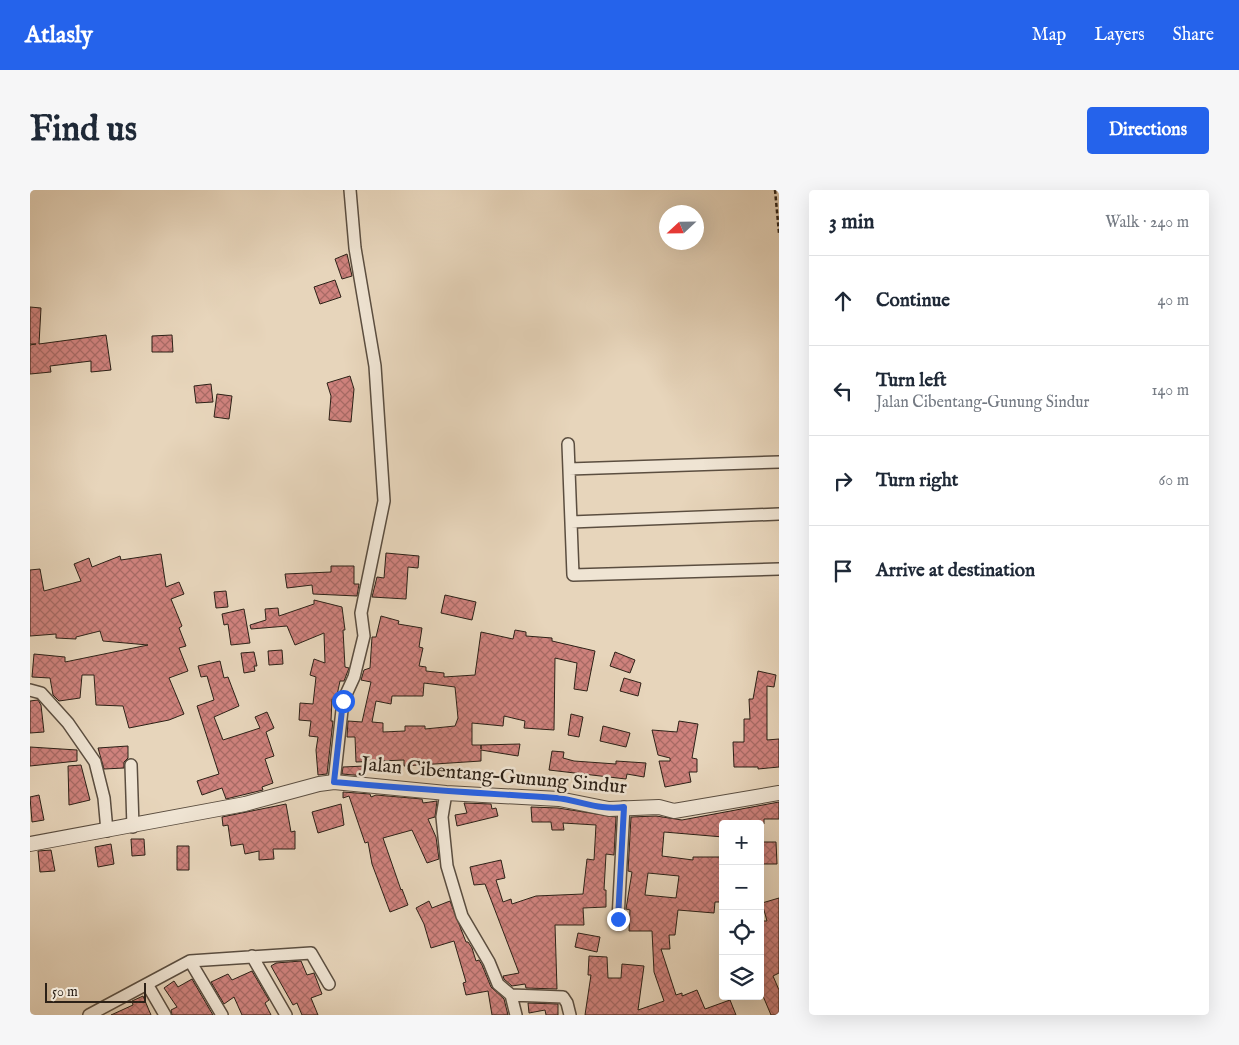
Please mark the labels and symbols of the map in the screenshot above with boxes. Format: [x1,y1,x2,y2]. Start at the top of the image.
north arrow [659,205,704,250]
route start [332,690,355,713]
street label: Jalan Cibentang–Gunung Sindur [358,752,629,800]
route end [607,908,630,931]
scale bar [45,980,146,1003]

